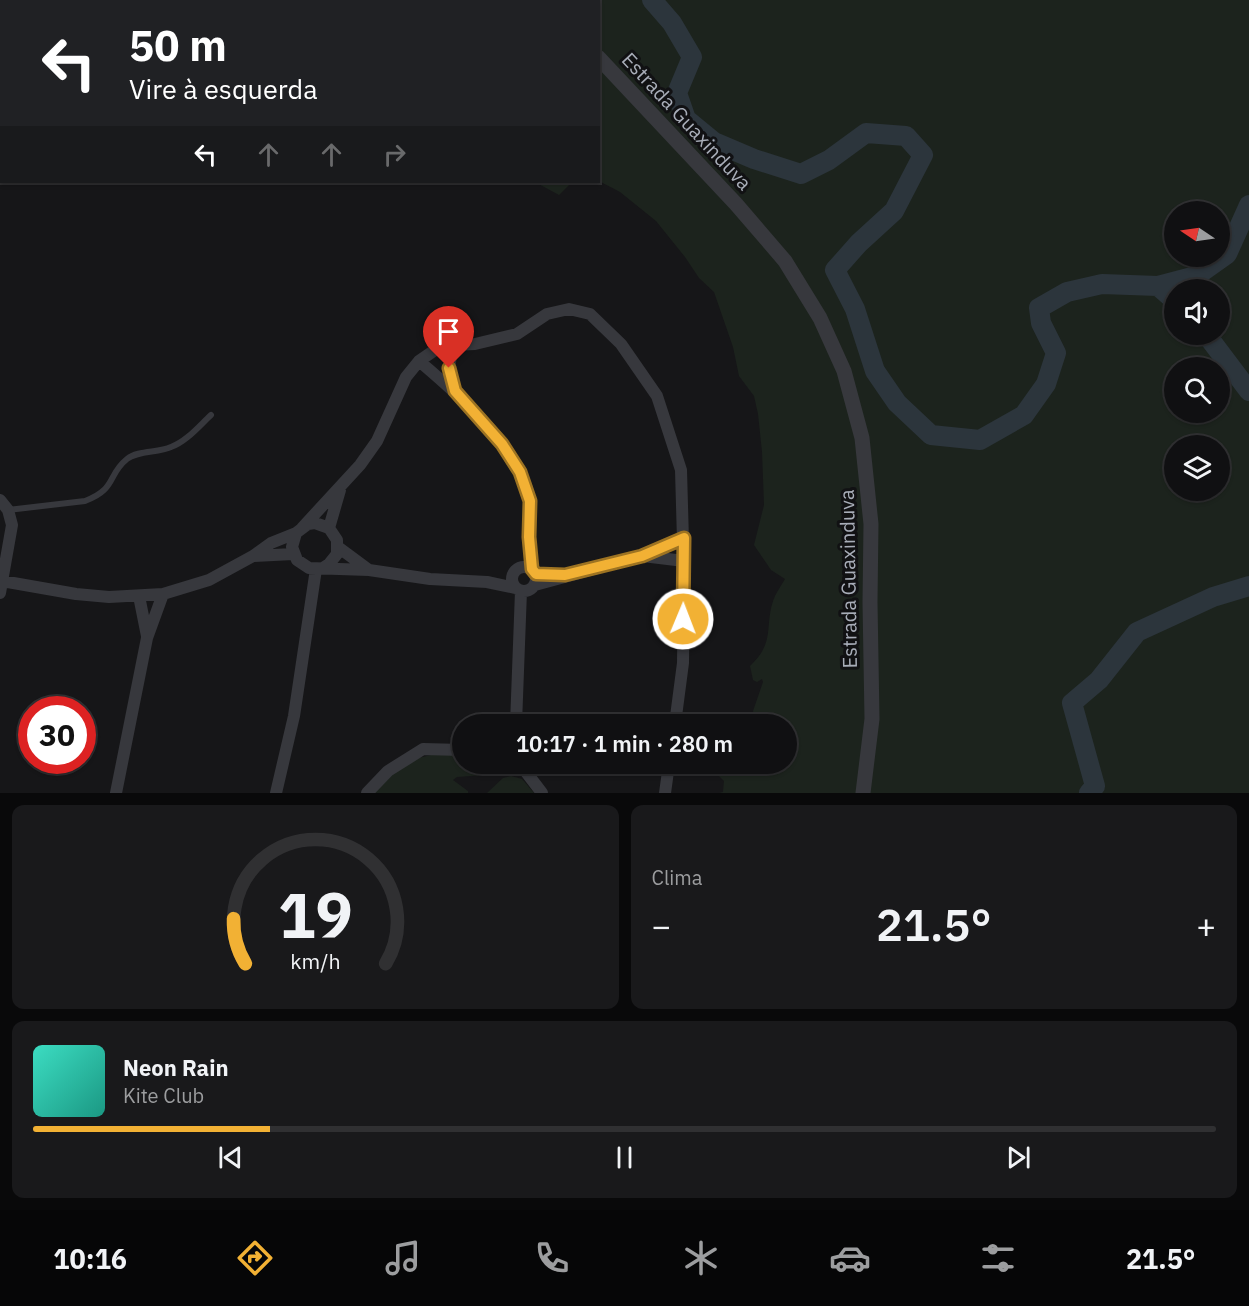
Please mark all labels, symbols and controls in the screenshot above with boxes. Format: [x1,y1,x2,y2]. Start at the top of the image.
text: 50 m [129,18,227,73]
icon: left [30,24,108,102]
street label: Estrada Guaxinduva [616,46,758,196]
text: Vire à esquerda [129,71,318,106]
icon: left [189,138,222,171]
icon: ahead [252,138,285,171]
icon: ahead [315,138,348,171]
icon: right [378,138,411,171]
north arrow [1164,201,1230,267]
map controls [1164,201,1230,501]
button: sound [1164,279,1230,345]
pin [423,306,474,368]
icon: arrive [432,315,465,348]
button: search [1164,357,1230,423]
button: layers [1164,435,1230,501]
street label: Estrada Guaxinduva [833,489,863,669]
position arrow [651,587,715,651]
speed limit sign: 30 [18,696,96,774]
text: 10:17 · 1 min · 280 m [516,729,733,758]
text: Clima [652,864,703,891]
text: 19 [278,874,353,955]
text: 21.5° [876,895,992,953]
text: − [652,904,671,947]
text: + [1196,904,1216,947]
text: km/h [290,947,340,975]
text: Neon Rain [123,1053,229,1082]
text: Kite Club [123,1082,204,1109]
icon: previous [214,1141,247,1174]
icon: pause [608,1141,641,1174]
icon: next [1002,1141,1035,1174]
icon: directions [234,1237,276,1279]
icon: music [382,1237,424,1279]
icon: phone [531,1237,573,1279]
icon: climate [680,1237,722,1279]
icon: car [829,1237,871,1279]
icon: filters [977,1237,1019,1279]
text: 10:16 [53,1241,127,1276]
text: 21.5° [1126,1241,1196,1276]

